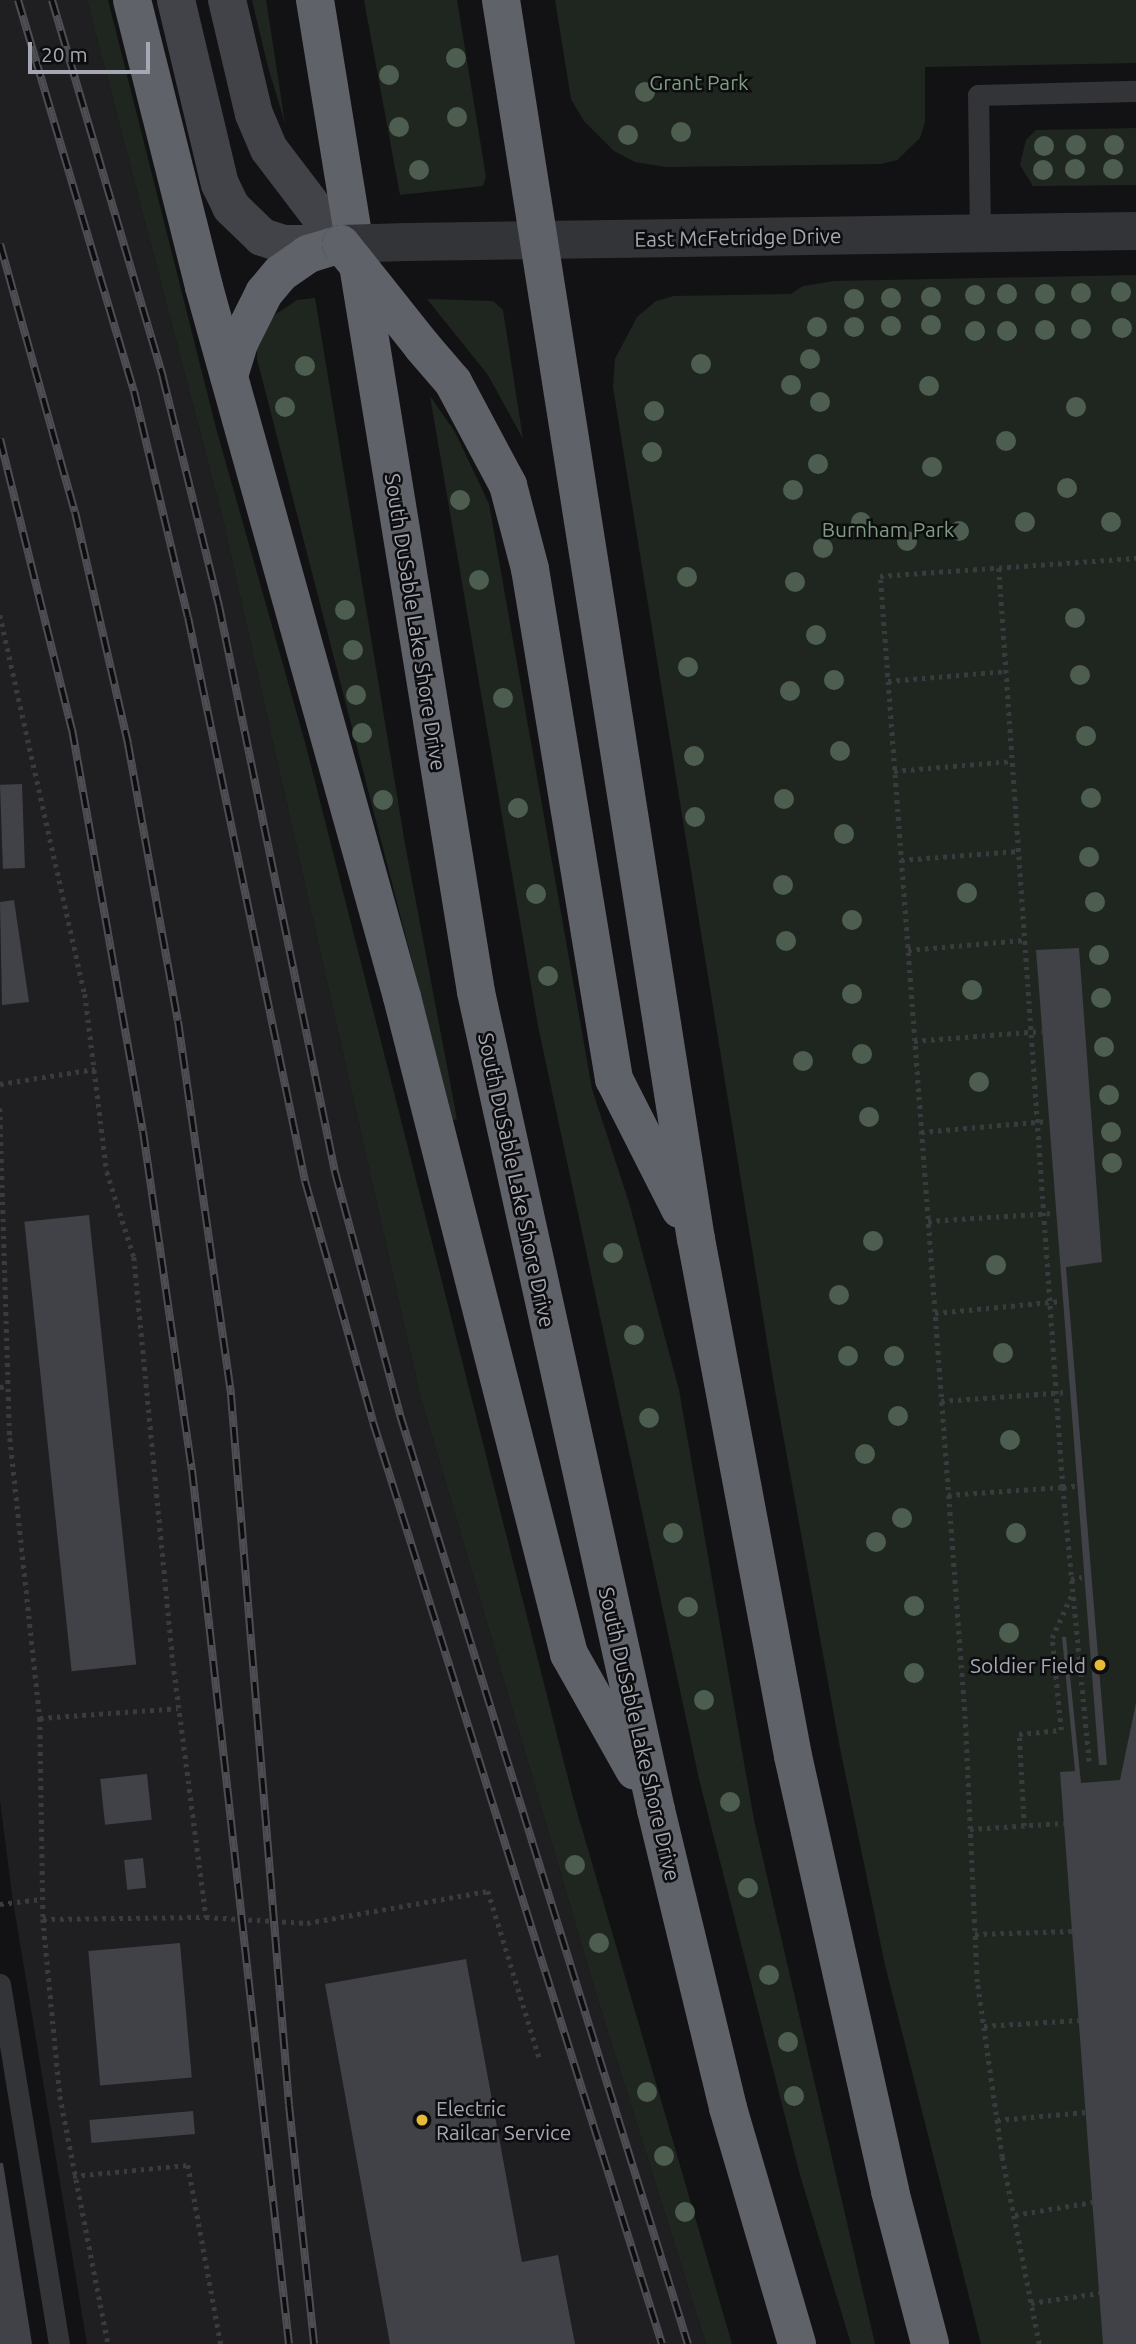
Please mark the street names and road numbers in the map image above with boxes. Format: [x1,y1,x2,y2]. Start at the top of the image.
street label: East McFetridge Drive [634,223,842,251]
street label: South DuSable Lake Shore Drive [380,472,452,772]
street label: South DuSable Lake Shore Drive [473,1030,561,1330]
street label: South DuSable Lake Shore Drive [594,1585,686,1883]

